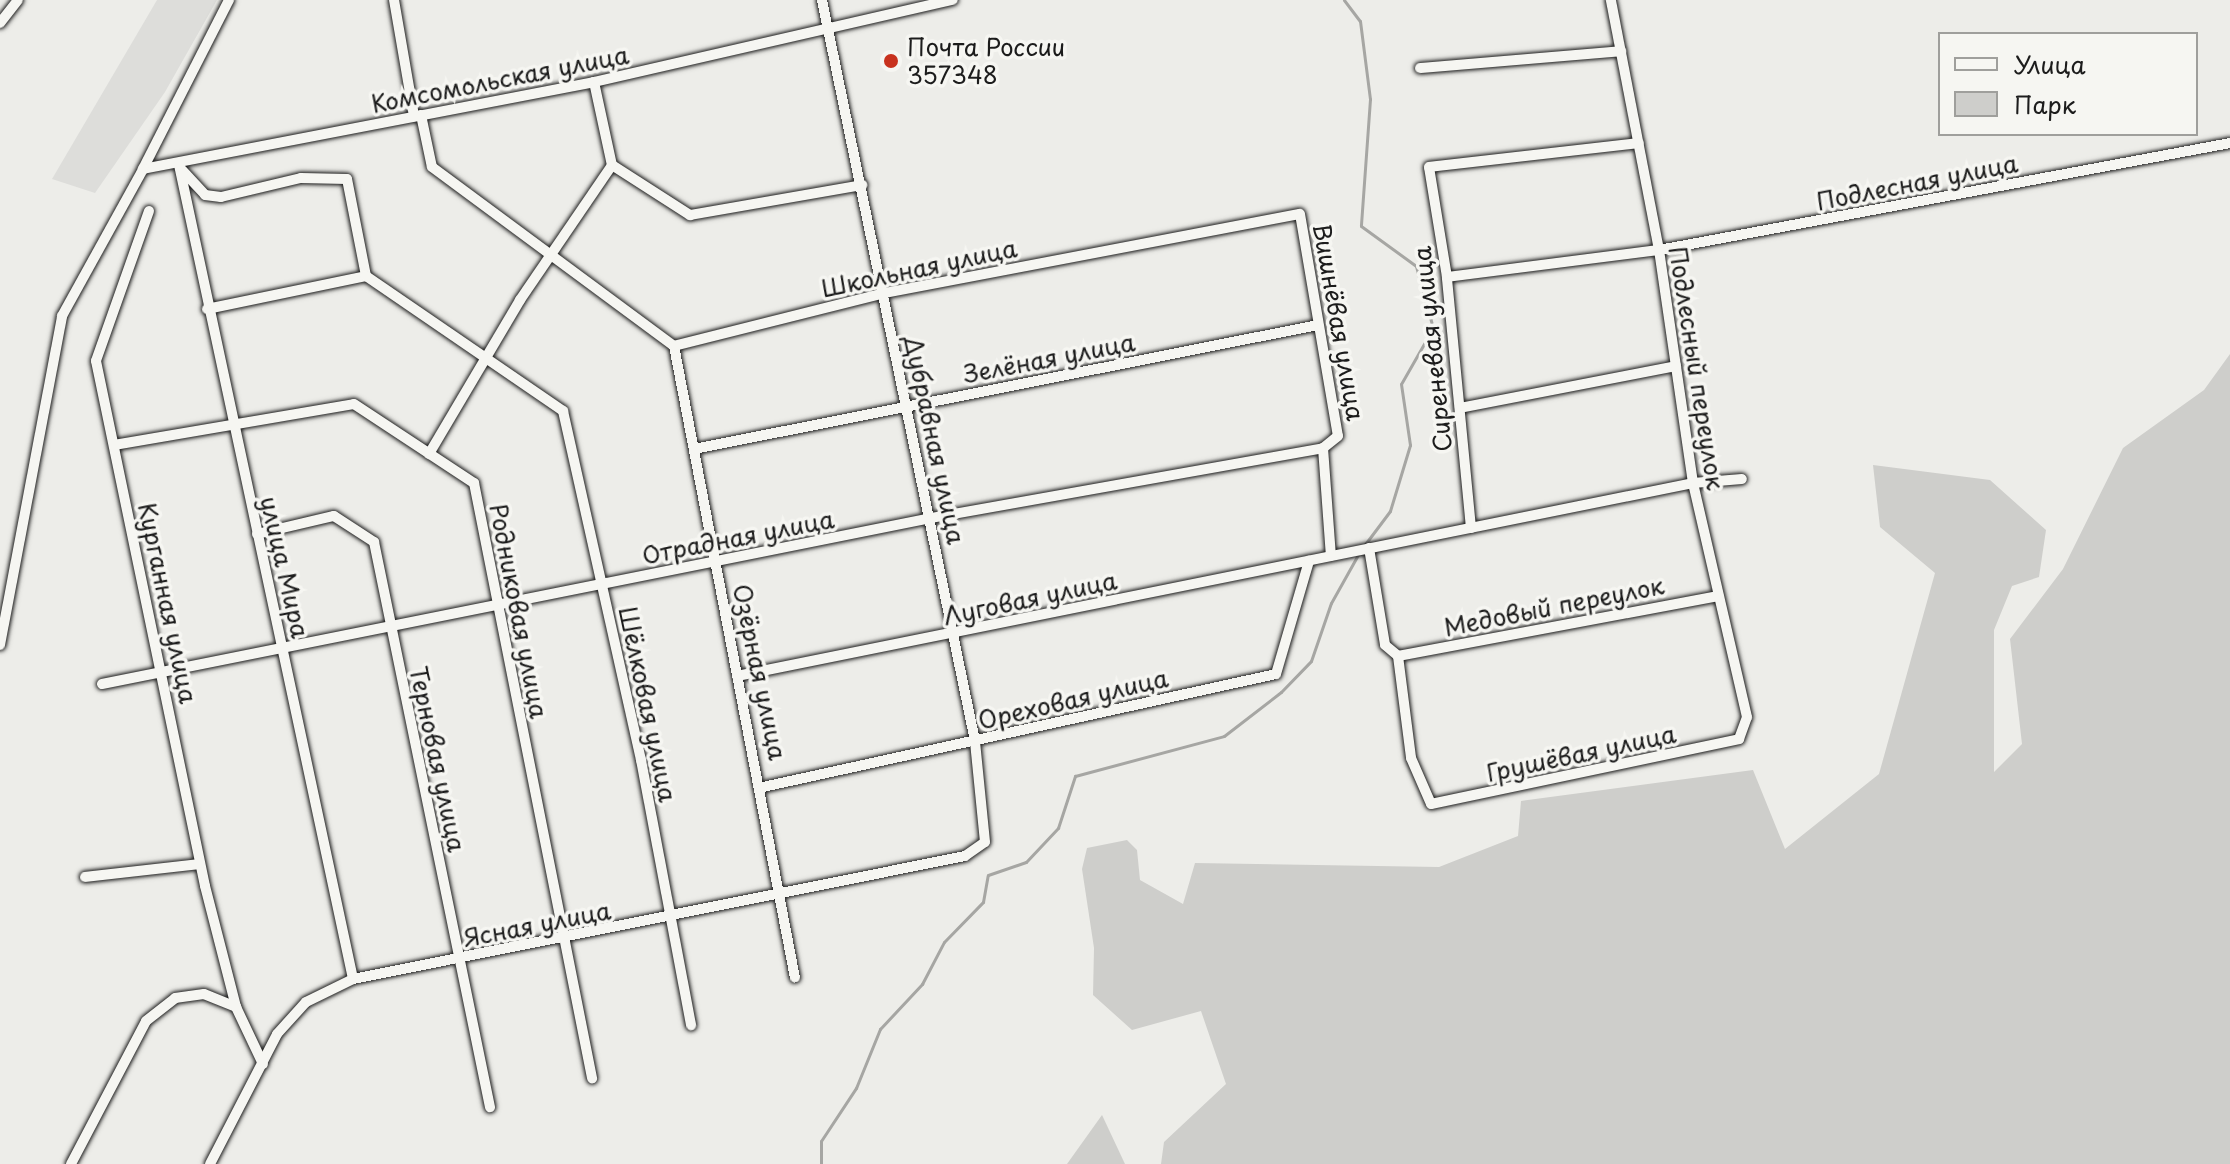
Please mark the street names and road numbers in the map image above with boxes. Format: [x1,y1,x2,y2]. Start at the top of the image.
street label: Комсомольская улица [368,40,632,118]
street label: Подлесная улица [1813,148,2021,216]
street label: Вишнёвая улица [1307,220,1371,424]
street label: Школьная улица [818,233,1020,303]
street label: Подлесный переулок [1664,244,1730,492]
street label: Сиреневая улица [1407,245,1457,453]
street label: Зелёная улица [960,327,1138,389]
street label: Дубравная улица [899,333,971,547]
street label: улица Мира [255,493,315,641]
street label: Курганная улица [133,499,203,707]
street label: Родниковая улица [484,501,554,721]
street label: Отрадная улица [639,504,837,570]
street label: Луговая улица [940,565,1120,631]
street label: Медовый переулок [1442,571,1666,641]
street label: Озёрная улица [727,581,793,763]
street label: Шёлковая улица [613,603,683,805]
street label: Терновая улица [404,663,472,855]
street label: Ореховая улица [975,663,1171,735]
street label: Грушёвая улица [1483,719,1679,787]
street label: Ясная улица [460,895,614,953]

